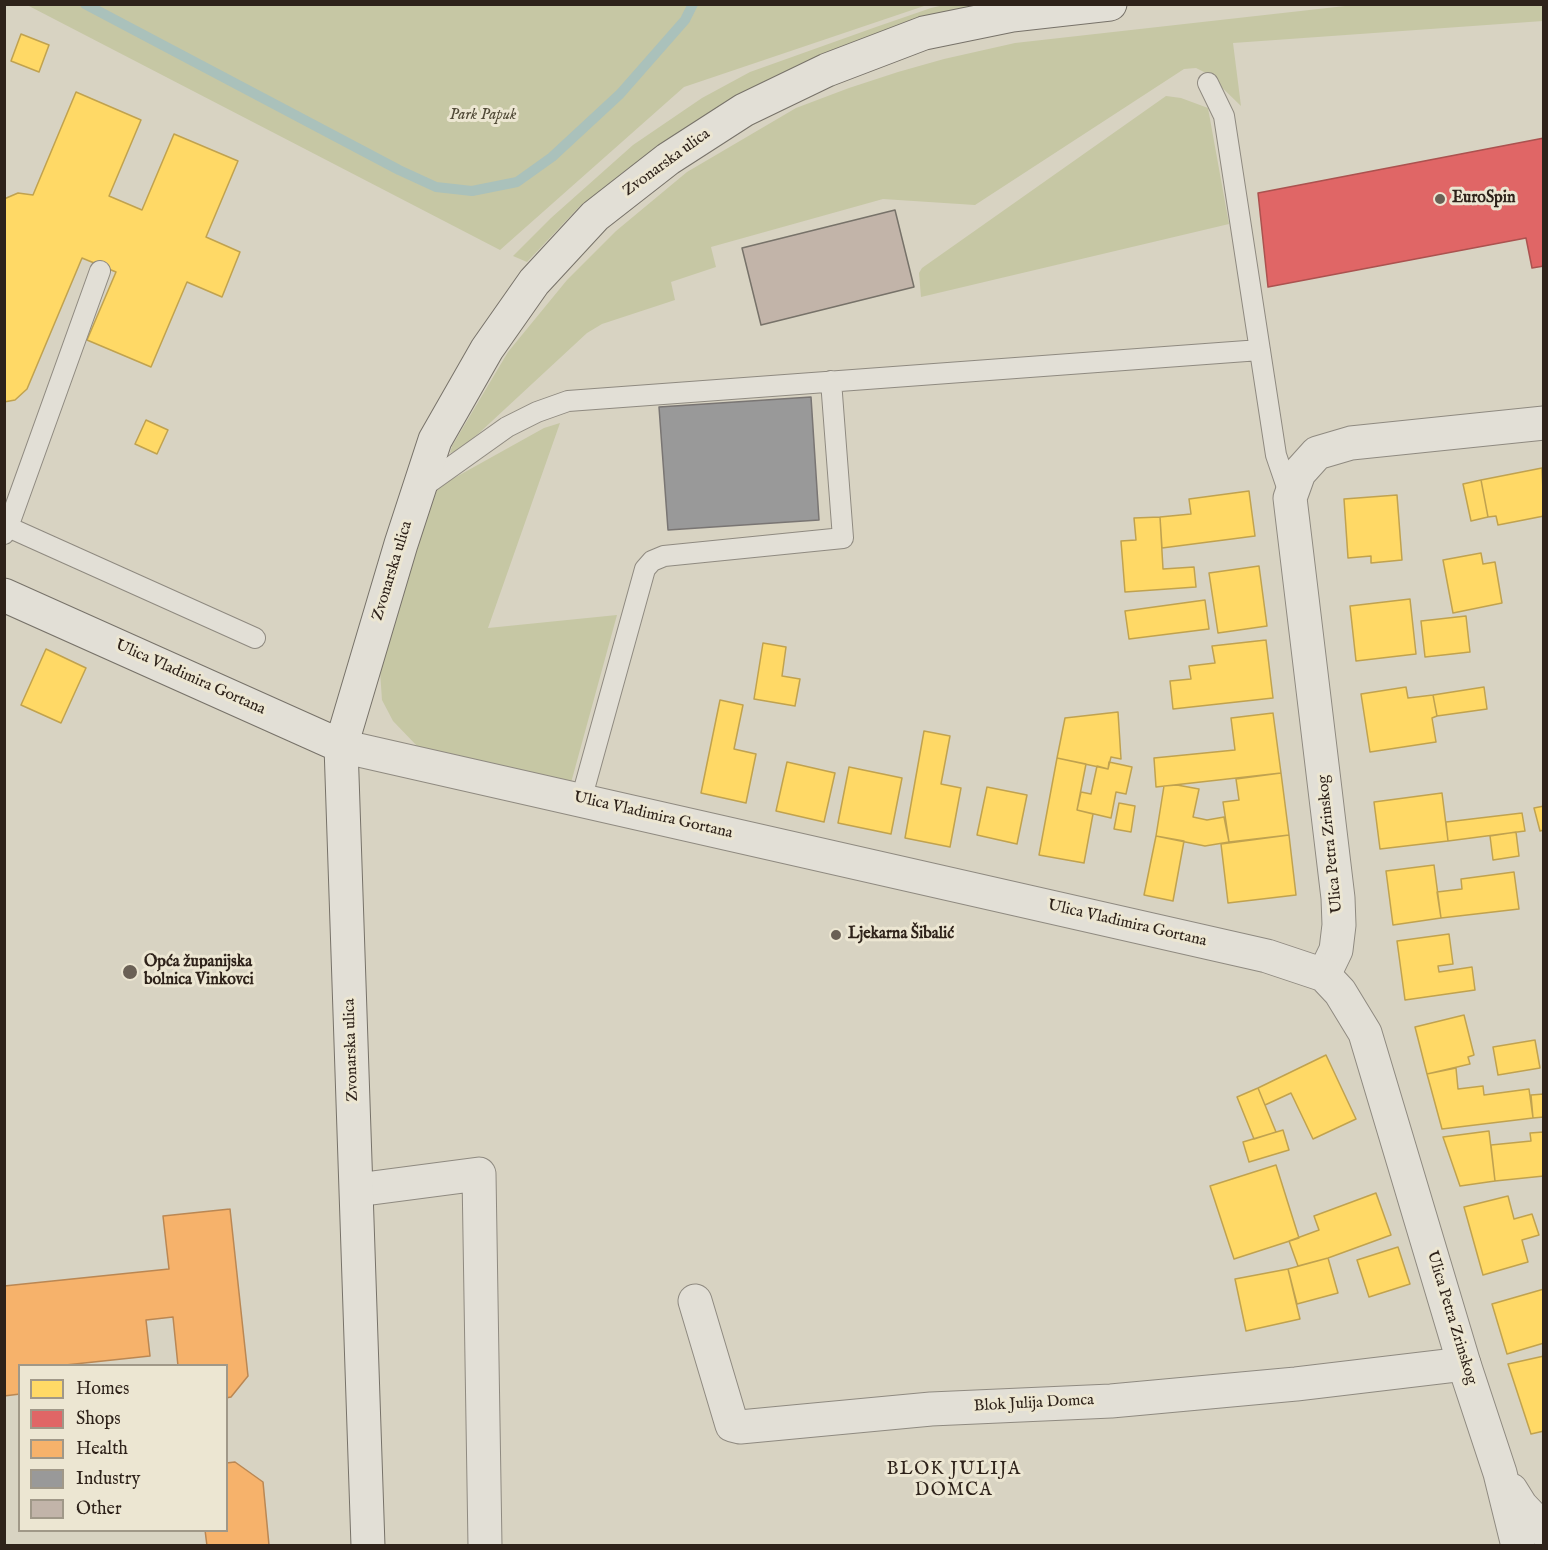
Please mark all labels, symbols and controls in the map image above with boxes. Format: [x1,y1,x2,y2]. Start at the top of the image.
park label: Park Papuk [450,106,516,126]
street label: Zvonarska ulica [620,125,714,201]
place label: EuroSpin [1452,189,1516,209]
marker: EuroSpin [1433,192,1447,206]
street label: Zvonarska ulica [369,519,417,623]
street label: Ulica Vladimira Gortana [112,636,268,720]
street label: Ulica Petra Zrinskog [1314,774,1348,914]
street label: Ulica Vladimira Gortana [572,788,734,844]
street label: Ulica Vladimira Gortana [1046,896,1208,952]
place label: Ljekarna Šibalić [848,925,954,945]
marker: Ljekarna Šibalić [829,928,843,942]
place label: Opća županijska bolnica Vinkovci [144,953,254,991]
marker: Opća županijska bolnica Vinkovci [121,963,139,981]
street label: Zvonarska ulica [341,998,363,1102]
street label: Ulica Petra Zrinskog [1422,1249,1480,1387]
legend [18,1364,228,1532]
text: Homes [76,1378,129,1401]
street label: Blok Julija Domca [973,1391,1095,1417]
text: Shops [76,1408,121,1431]
text: Health [76,1438,128,1461]
district label: BLOK JULIJA DOMCA [886,1459,1022,1502]
text: Industry [76,1468,140,1491]
text: Other [76,1498,122,1521]

